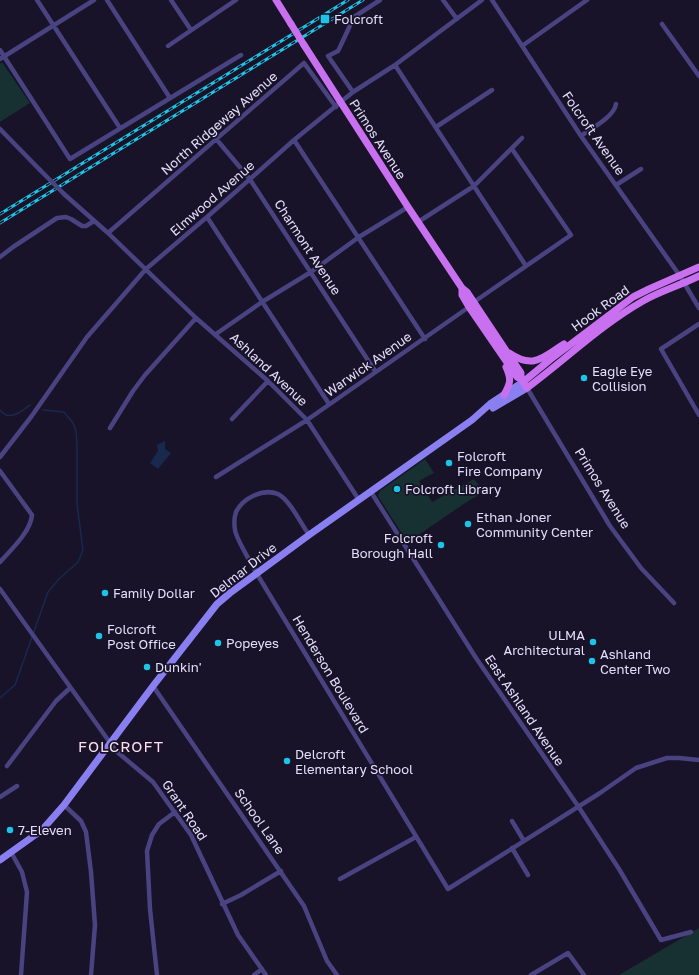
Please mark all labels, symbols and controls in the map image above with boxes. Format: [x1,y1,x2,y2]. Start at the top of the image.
place label: Folcroft [334,11,383,27]
marker: Folcroft [319,13,331,25]
street label: North Ridgeway Avenue [158,68,280,178]
street label: Folcroft Avenue [559,88,629,178]
street label: Primos Avenue [346,96,410,182]
street label: Elmwood Avenue [167,157,257,239]
street label: Charmont Avenue [271,196,345,298]
street label: Hook Road [568,282,632,334]
street label: Warwick Avenue [322,328,414,400]
street label: Ashland Avenue [227,329,311,409]
place label: Eagle Eye Collision [592,363,652,394]
marker: Eagle Eye Collision [579,373,589,383]
street label: Primos Avenue [572,445,634,531]
place label: Folcroft Fire Company [457,448,543,479]
marker: Folcroft Fire Company [444,458,454,468]
place label: Folcroft Library [405,481,502,497]
marker: Folcroft Library [392,484,402,494]
place label: Ethan Joner Community Center [476,509,593,540]
marker: Ethan Joner Community Center [463,519,473,529]
place label: Folcroft Borough Hall [351,530,433,561]
street label: Delmar Drive [206,539,280,601]
marker: Folcroft Borough Hall [436,540,446,550]
place label: Family Dollar [113,585,195,601]
marker: Family Dollar [100,588,110,598]
street label: Henderson Boulevard [289,612,373,736]
place label: Folcroft Post Office [107,621,176,652]
place label: ULMA Architectural [503,627,585,658]
marker: Folcroft Post Office [94,631,104,641]
place label: Popeyes [226,635,279,651]
marker: ULMA Architectural [588,637,598,647]
marker: Popeyes [213,638,223,648]
place label: Ashland Center Two [600,646,671,677]
street label: East Ashland Avenue [482,651,568,769]
marker: Ashland Center Two [587,656,597,666]
place label: Dunkin' [155,659,202,675]
marker: Dunkin' [142,662,152,672]
district label: FOLCROFT [78,737,164,755]
place label: Delcroft Elementary School [295,746,413,777]
marker: Delcroft Elementary School [282,756,292,766]
street label: Grant Road [159,777,211,843]
street label: School Lane [231,785,289,857]
place label: 7-Eleven [18,822,72,838]
marker: 7-Eleven [5,825,15,835]

